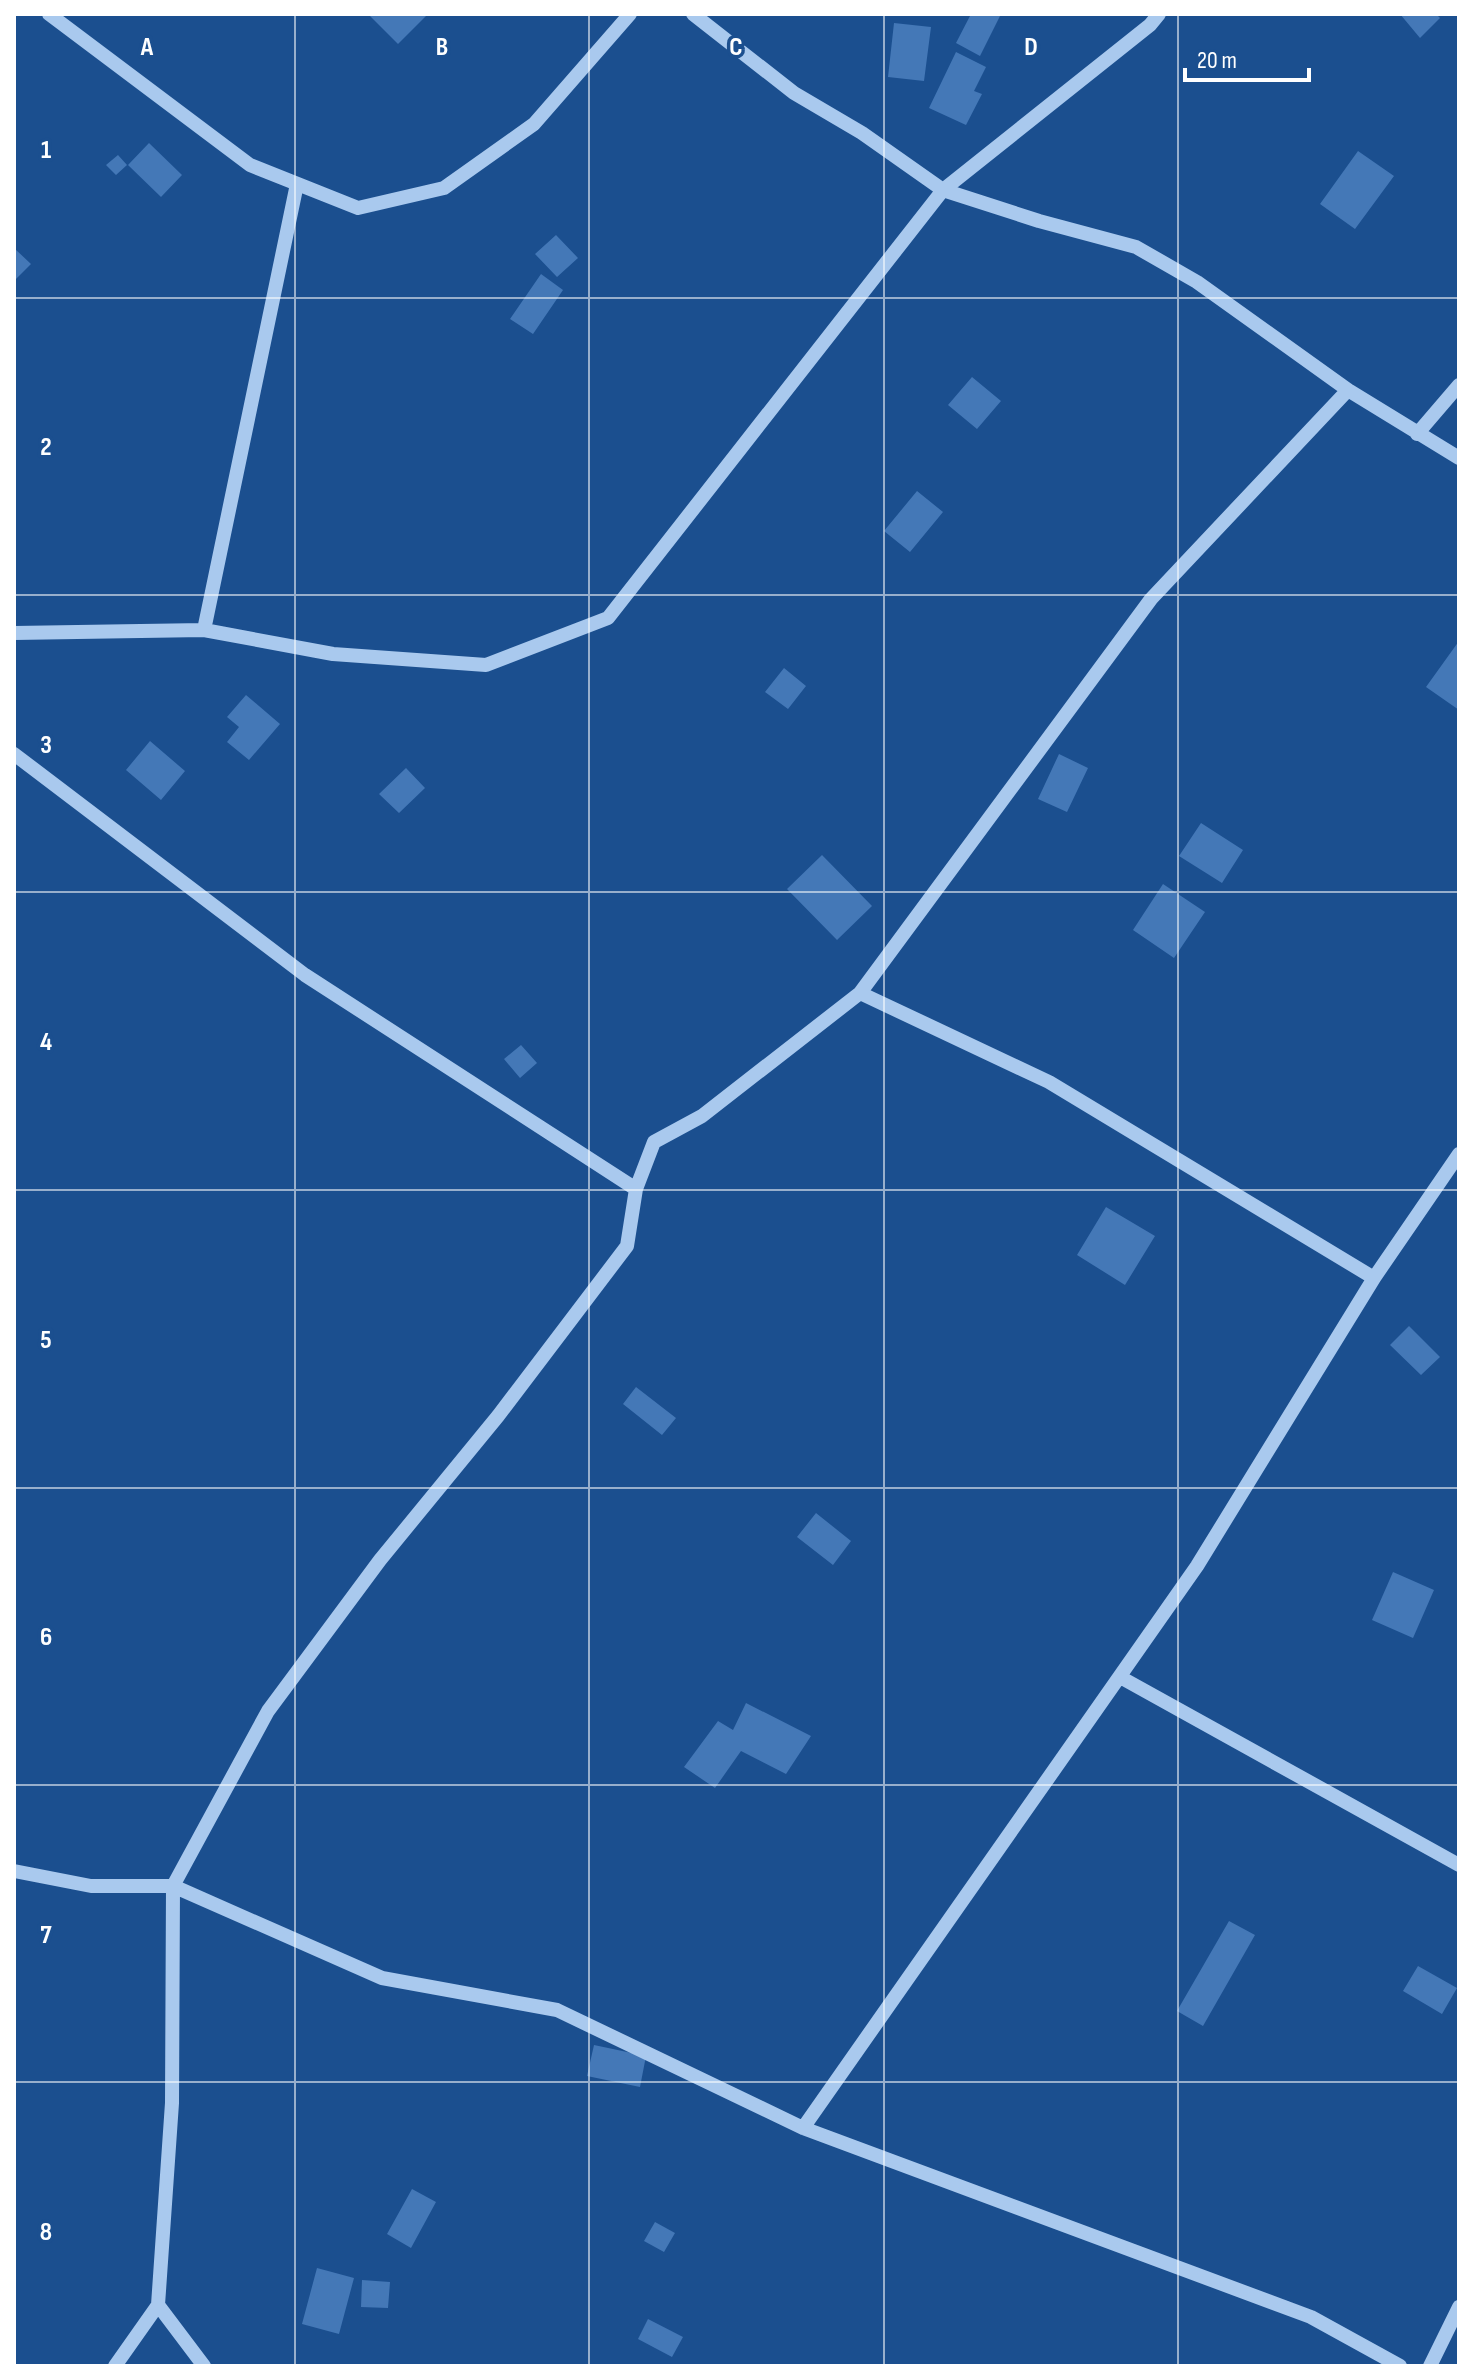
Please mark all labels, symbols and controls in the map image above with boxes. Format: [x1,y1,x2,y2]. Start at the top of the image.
text: A [140,32,154,63]
text: B [436,32,448,63]
text: C [729,32,743,63]
text: D [1024,32,1038,63]
scale bar [1185,32,1309,82]
text: 20 m [1197,46,1237,75]
text: 1 [41,135,51,166]
text: 2 [40,432,52,463]
text: 3 [40,730,52,761]
text: 4 [40,1027,52,1058]
text: 5 [40,1325,52,1356]
text: 6 [40,1622,52,1653]
text: 7 [40,1920,52,1951]
text: 8 [40,2217,52,2248]

